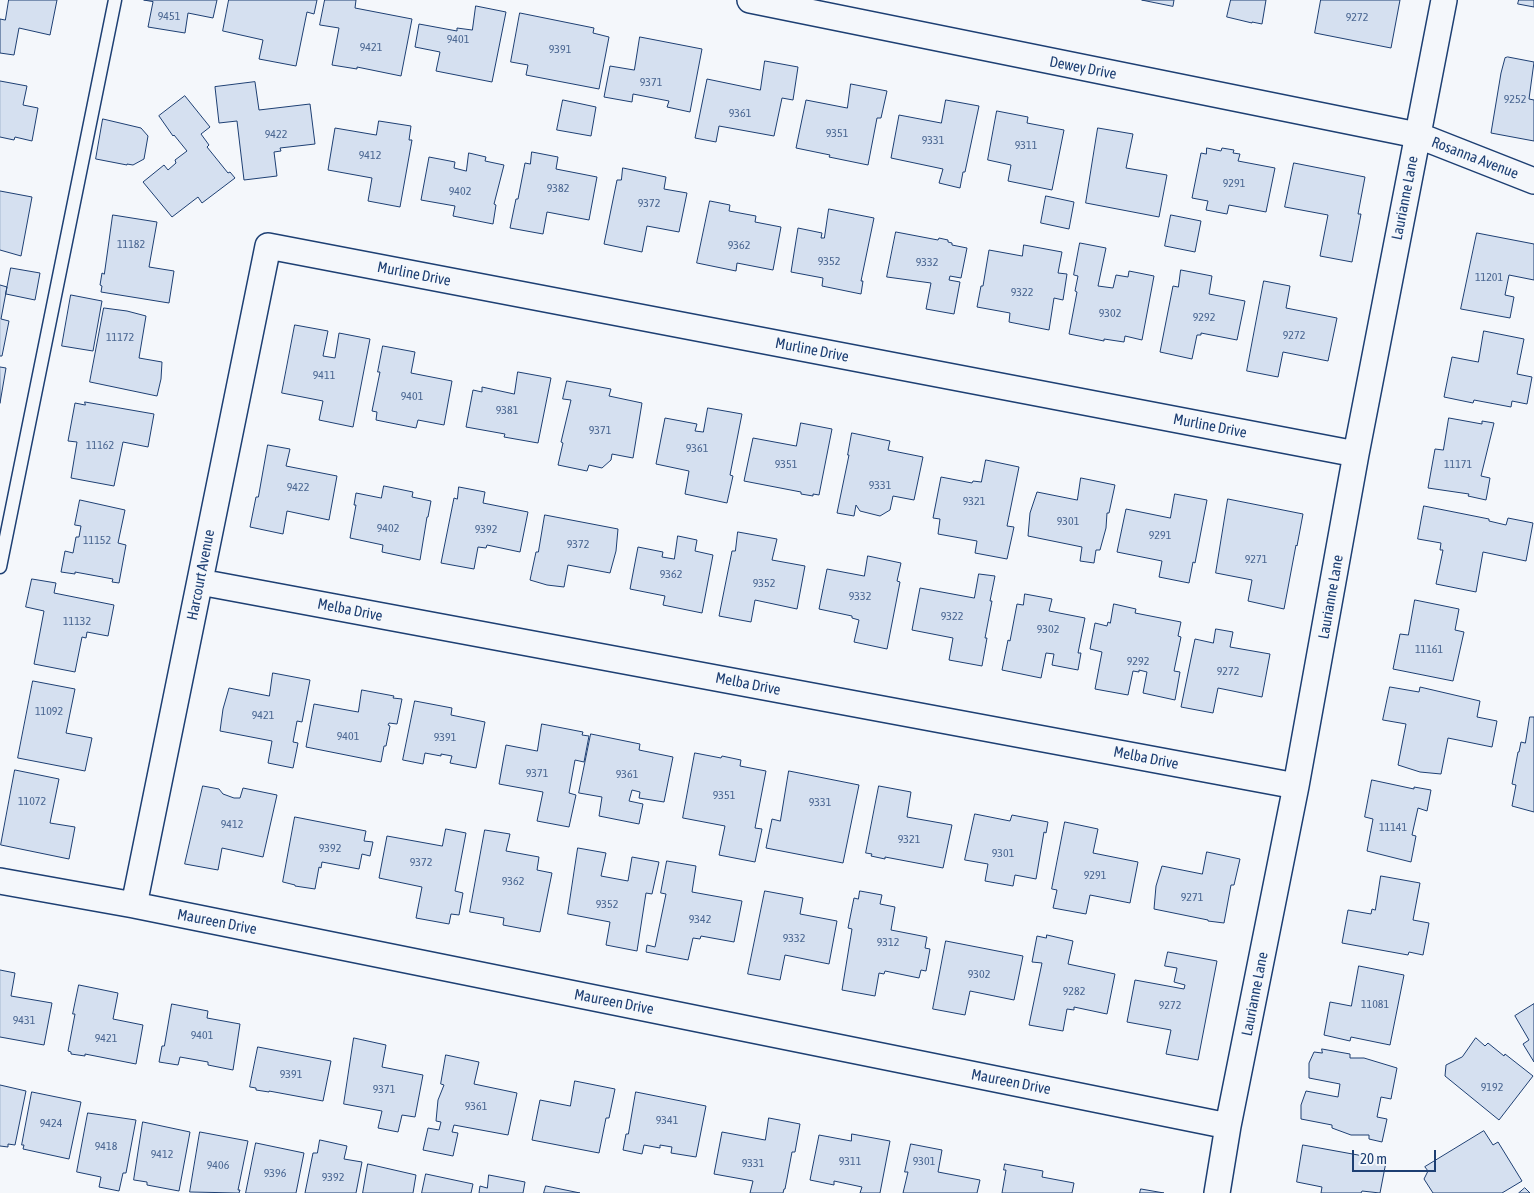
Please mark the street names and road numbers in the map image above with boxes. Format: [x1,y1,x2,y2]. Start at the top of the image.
street label: Dewey Drive [1048,53,1118,83]
street label: Rosanna Avenue [1429,133,1521,183]
street label: Laurianne Lane [1388,154,1422,242]
street label: Murline Drive [376,258,452,290]
street label: Murline Drive [774,334,850,366]
street label: Murline Drive [1172,410,1248,442]
street label: Harcourt Avenue [183,528,219,622]
street label: Laurianne Lane [1315,554,1347,640]
street label: Melba Drive [316,595,384,625]
street label: Melba Drive [714,669,782,699]
street label: Melba Drive [1112,743,1180,773]
street label: Maureen Drive [176,905,258,939]
street label: Laurianne Lane [1238,950,1272,1038]
street label: Maureen Drive [573,985,655,1019]
street label: Maureen Drive [970,1065,1052,1099]

